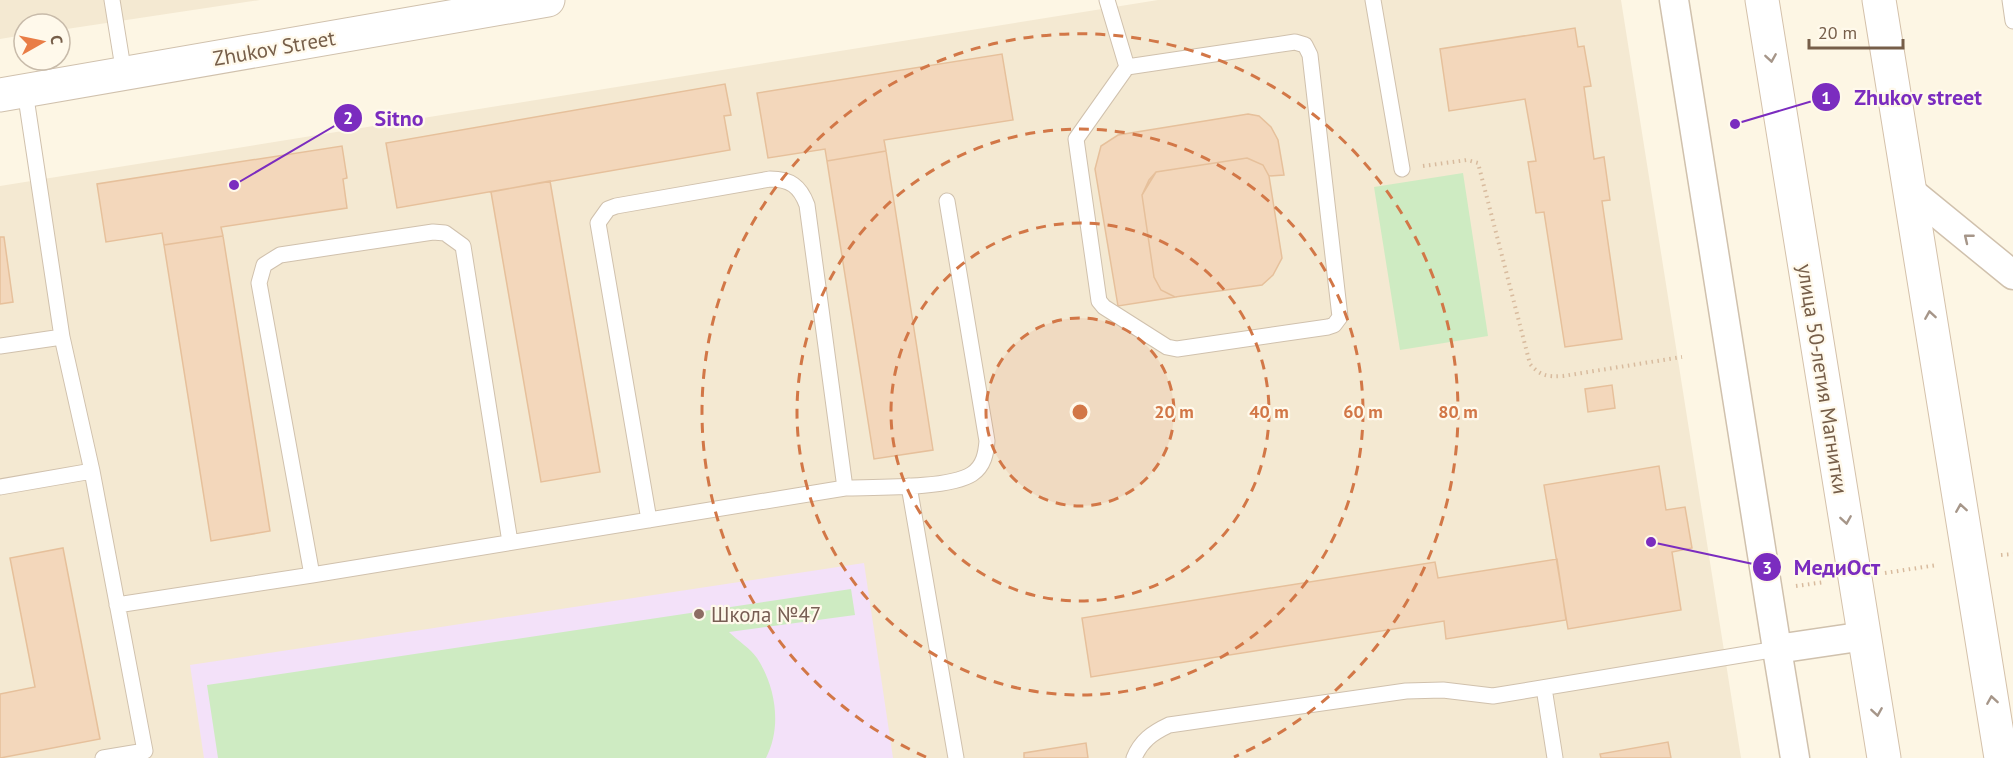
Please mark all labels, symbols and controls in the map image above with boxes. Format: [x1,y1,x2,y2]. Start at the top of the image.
north arrow [12,12,72,72]
scale bar [1809,12,1904,50]
text: 20 m [1818,21,1857,44]
street label: Zhukov Street [211,24,337,72]
text: С [46,34,67,46]
one-way arrow [1765,53,1777,62]
callout: Zhukov street [1811,77,1994,117]
text: Zhukov street [1854,83,1982,111]
text: 1 [1821,86,1831,109]
callout: Sitno [333,98,436,138]
text: Sitno [374,104,424,132]
text: 2 [343,106,353,129]
one-way arrow [1963,234,1974,245]
street label: улица 50-летия Магнитки [1791,262,1855,496]
one-way arrow [1924,311,1936,320]
text: 20 m [1154,400,1194,423]
text: 40 m [1249,400,1289,423]
text: 60 m [1343,400,1383,423]
text: 80 m [1438,400,1478,423]
centre of rings [1070,402,1090,422]
one-way arrow [1955,503,1968,513]
one-way arrow [1839,514,1852,524]
callout: МедиОст [1752,547,1892,587]
text: МедиОст [1794,553,1881,581]
text: 3 [1762,556,1772,579]
place label: Школа №47 [711,601,821,628]
marker: Школа №47 [692,607,706,621]
one-way arrow [1986,696,1999,706]
one-way arrow [1870,707,1883,717]

